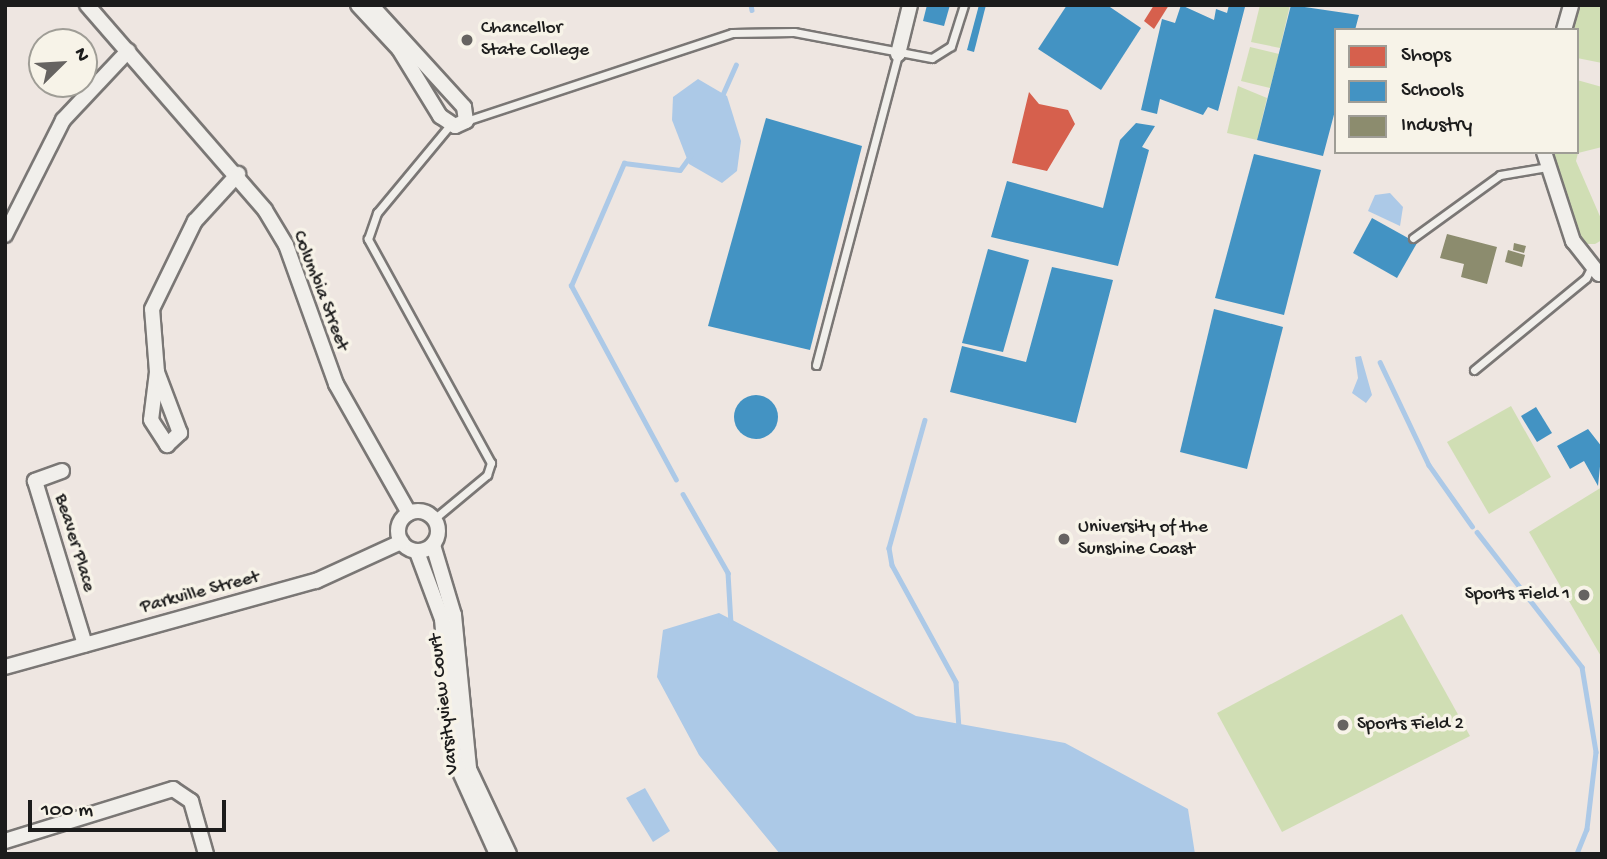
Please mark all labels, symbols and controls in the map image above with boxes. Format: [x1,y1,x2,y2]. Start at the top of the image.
place label: Chancellor State College [481,18,589,62]
north arrow [28,28,98,98]
legend [1334,28,1579,154]
marker: Chancellor State College [459,32,475,48]
text: Shops [1401,44,1451,69]
text: N [68,45,94,65]
text: Schools [1401,79,1463,104]
text: Industry [1401,114,1472,139]
street label: Columbia Street [287,228,353,354]
street label: Beaver Place [48,491,100,595]
place label: University of the Sunshine Coast [1078,517,1208,561]
marker: University of the Sunshine Coast [1056,531,1072,547]
street label: Parkville Street [138,566,262,620]
place label: Sports Field 1 [1465,584,1570,606]
marker: Sports Field 1 [1576,587,1592,603]
street label: Varsityview Court [425,633,465,775]
place label: Sports Field 2 [1357,714,1464,736]
marker: Sports Field 2 [1335,717,1351,733]
scale bar [32,786,229,830]
text: 100 m [41,799,93,824]

